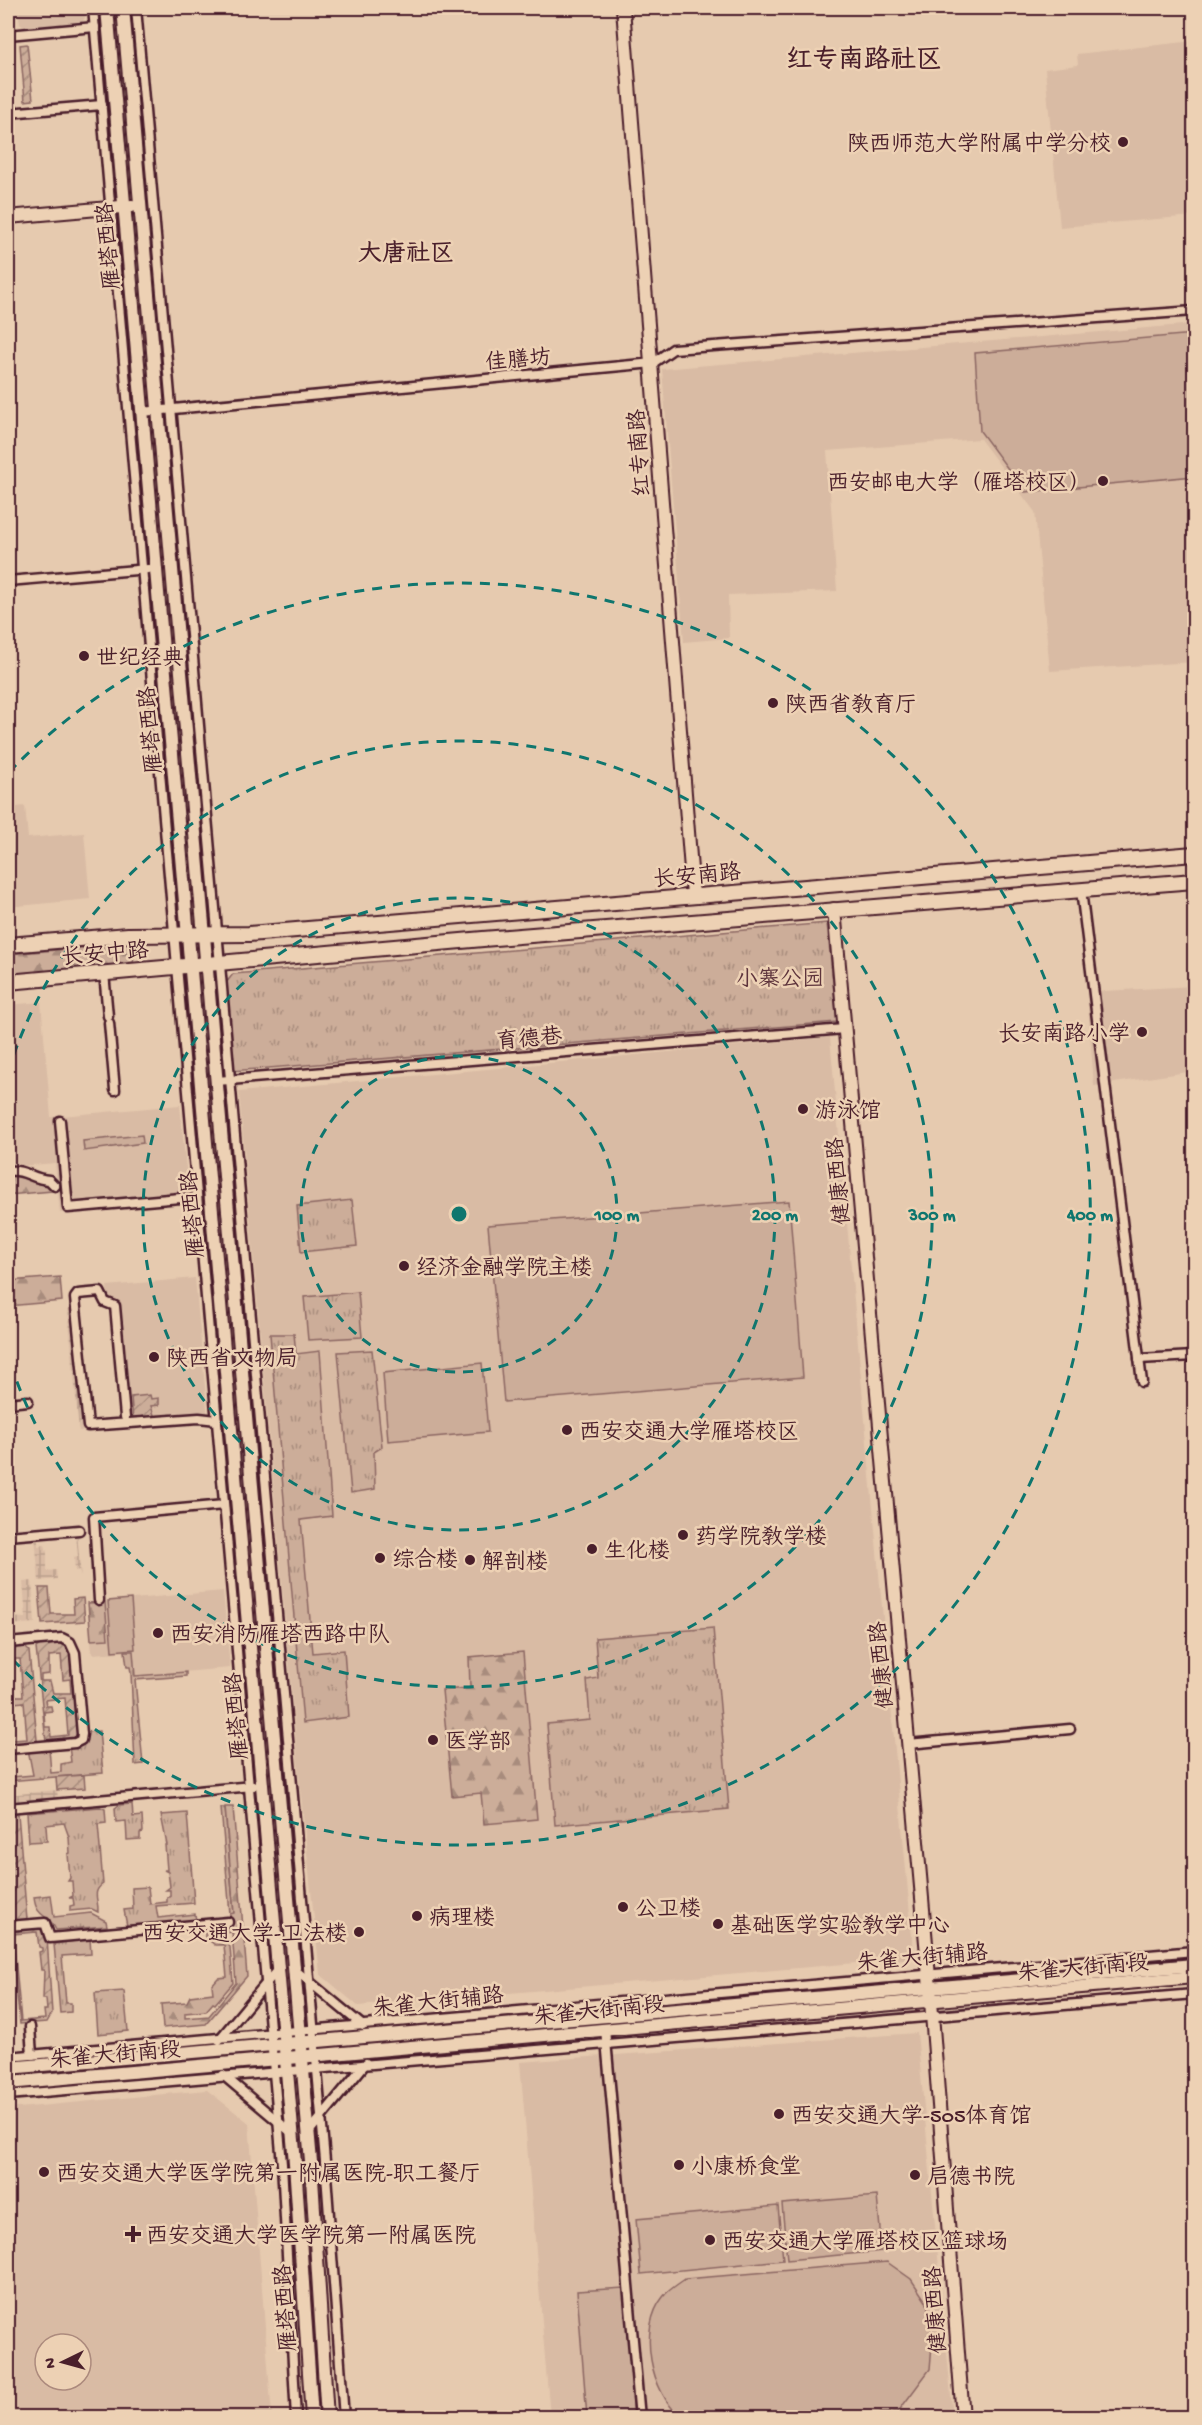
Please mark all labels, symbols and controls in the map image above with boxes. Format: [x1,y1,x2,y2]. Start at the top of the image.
district label: 红专南路社区 [786,45,942,78]
place label: 陕西师范大学附属中学分校 [847,131,1111,159]
marker: 陕西师范大学附属中学分校 [1116,135,1130,149]
street label: 雁塔西路 [92,201,128,291]
district label: 大唐社区 [358,240,454,270]
street label: 佳膳坊 [484,345,552,378]
street label: 红专南路 [624,408,658,498]
place label: 西安邮电大学（雁塔校区） [827,470,1091,498]
marker: 西安邮电大学（雁塔校区） [1096,474,1110,488]
place label: 世纪经典 [96,646,184,673]
marker: 世纪经典 [77,649,91,663]
street label: 雁塔西路 [134,685,170,775]
place label: 陕西省教育厅 [785,692,917,720]
marker: 陕西省教育厅 [766,696,780,710]
street label: 长安南路 [652,859,742,895]
street label: 长安中路 [60,937,150,973]
park label: 小寨公园 [736,967,824,994]
place label: 长安南路小学 [998,1021,1130,1049]
street label: 育德巷 [495,1024,563,1057]
marker: 长安南路小学 [1135,1025,1149,1039]
place label: 游泳馆 [815,1099,881,1126]
marker: 游泳馆 [796,1102,810,1116]
street label: 健康西路 [822,1136,858,1226]
street label: 雁塔西路 [176,1169,212,1259]
centre of rings [449,1204,469,1224]
text: 100 m [594,1206,640,1227]
text: 200 m [752,1206,798,1227]
text: 300 m [908,1206,956,1227]
text: 400 m [1066,1206,1113,1227]
place label: 经济金融学院主楼 [416,1255,592,1283]
marker: 经济金融学院主楼 [397,1259,411,1273]
place label: 陕西省文物局 [166,1346,298,1374]
marker: 陕西省文物局 [147,1350,161,1364]
place label: 西安交通大学雁塔校区 [579,1419,799,1447]
marker: 西安交通大学雁塔校区 [560,1423,574,1437]
place label: 药学院教学楼 [695,1525,827,1552]
marker: 药学院教学楼 [676,1528,690,1542]
place label: 生化楼 [604,1539,670,1566]
marker: 生化楼 [585,1542,599,1556]
place label: 综合楼 [392,1547,458,1575]
place label: 解剖楼 [482,1550,548,1577]
marker: 综合楼 [373,1551,387,1565]
marker: 解剖楼 [463,1553,477,1567]
street label: 健康西路 [865,1620,901,1710]
place label: 西安消防雁塔西路中队 [170,1622,390,1650]
marker: 西安消防雁塔西路中队 [151,1626,165,1640]
street label: 雁塔西路 [220,1671,256,1761]
place label: 医学部 [445,1730,511,1757]
marker: 医学部 [426,1733,440,1747]
place label: 公卫楼 [635,1897,701,1924]
marker: 公卫楼 [616,1900,630,1914]
place label: 病理楼 [429,1905,495,1933]
marker: 病理楼 [410,1909,424,1923]
place label: 基础医学实验教学中心 [730,1913,950,1941]
marker: 基础医学实验教学中心 [711,1917,725,1931]
place label: 西安交通大学-卫法楼 [142,1922,347,1949]
marker: 西安交通大学-卫法楼 [352,1925,366,1939]
street label: 朱雀大街辅路 [855,1939,989,1979]
street label: 朱雀大街南段 [1016,1949,1150,1989]
street label: 朱雀大街辅路 [371,1982,505,2024]
street label: 朱雀大街南段 [532,1991,666,2033]
street label: 朱雀大街南段 [48,2036,182,2076]
place label: 西安交通大学-505体育馆 [791,2104,1032,2131]
marker: 西安交通大学-505体育馆 [772,2107,786,2121]
place label: 小康桥食堂 [691,2154,801,2182]
marker: 小康桥食堂 [672,2158,686,2172]
place label: 西安交通大学医学院第一附属医院-职工餐厅 [56,2161,481,2189]
marker: 西安交通大学医学院第一附属医院-职工餐厅 [37,2165,51,2179]
place label: 启德书院 [927,2165,1015,2192]
marker: 启德书院 [908,2168,922,2182]
place label: 西安交通大学医学院第一附属医院 [146,2224,476,2251]
marker: 西安交通大学医学院第一附属医院 [124,2225,142,2243]
place label: 西安交通大学雁塔校区篮球场 [722,2229,1008,2257]
marker: 西安交通大学雁塔校区篮球场 [703,2233,717,2247]
street label: 雁塔西路 [270,2263,304,2353]
street label: 健康西路 [920,2265,954,2355]
north arrow [33,2332,93,2392]
text: N [42,2356,61,2369]

